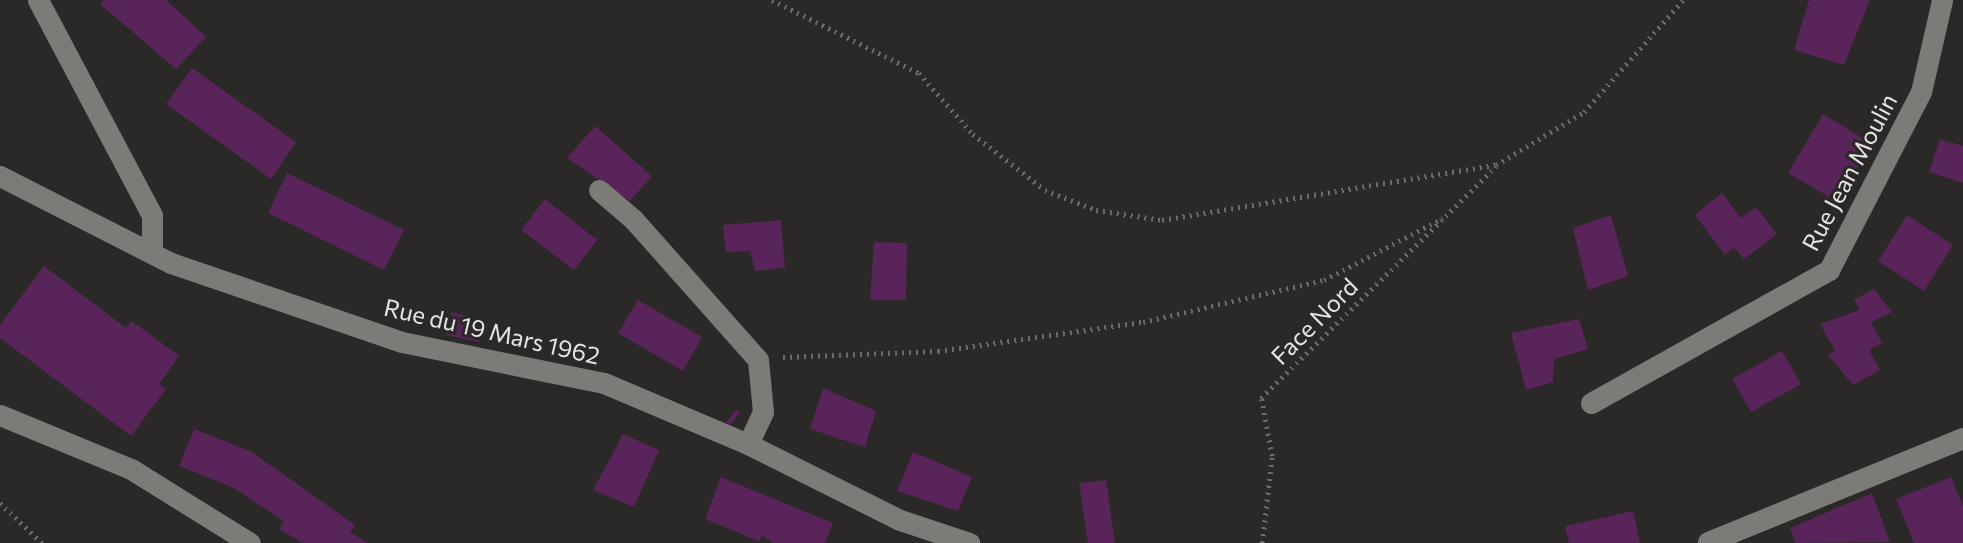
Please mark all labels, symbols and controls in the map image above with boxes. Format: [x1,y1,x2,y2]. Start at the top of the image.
street label: Rue Jean Moulin [1795,88,1903,256]
street label: Face Nord [1265,272,1363,370]
street label: Rue du 19 Mars 1962 [381,292,603,370]

